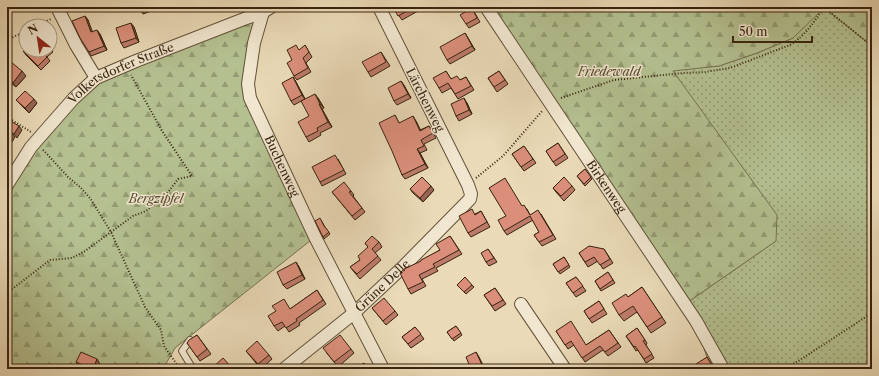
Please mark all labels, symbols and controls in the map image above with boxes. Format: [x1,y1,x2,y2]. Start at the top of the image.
north arrow [18,18,58,58]
scale bar [733,18,812,44]
text: N [25,21,41,38]
text: 50 m [739,24,768,39]
street label: Volkersdorfer Straße [64,39,176,107]
park label: Friedewald [577,64,642,79]
street label: Lärchenweg [403,65,448,135]
street label: Buchenweg [261,133,303,200]
street label: Birkenweg [584,157,630,216]
park label: Bergzipfel [128,191,184,206]
street label: Grüne Delle [352,256,413,315]

